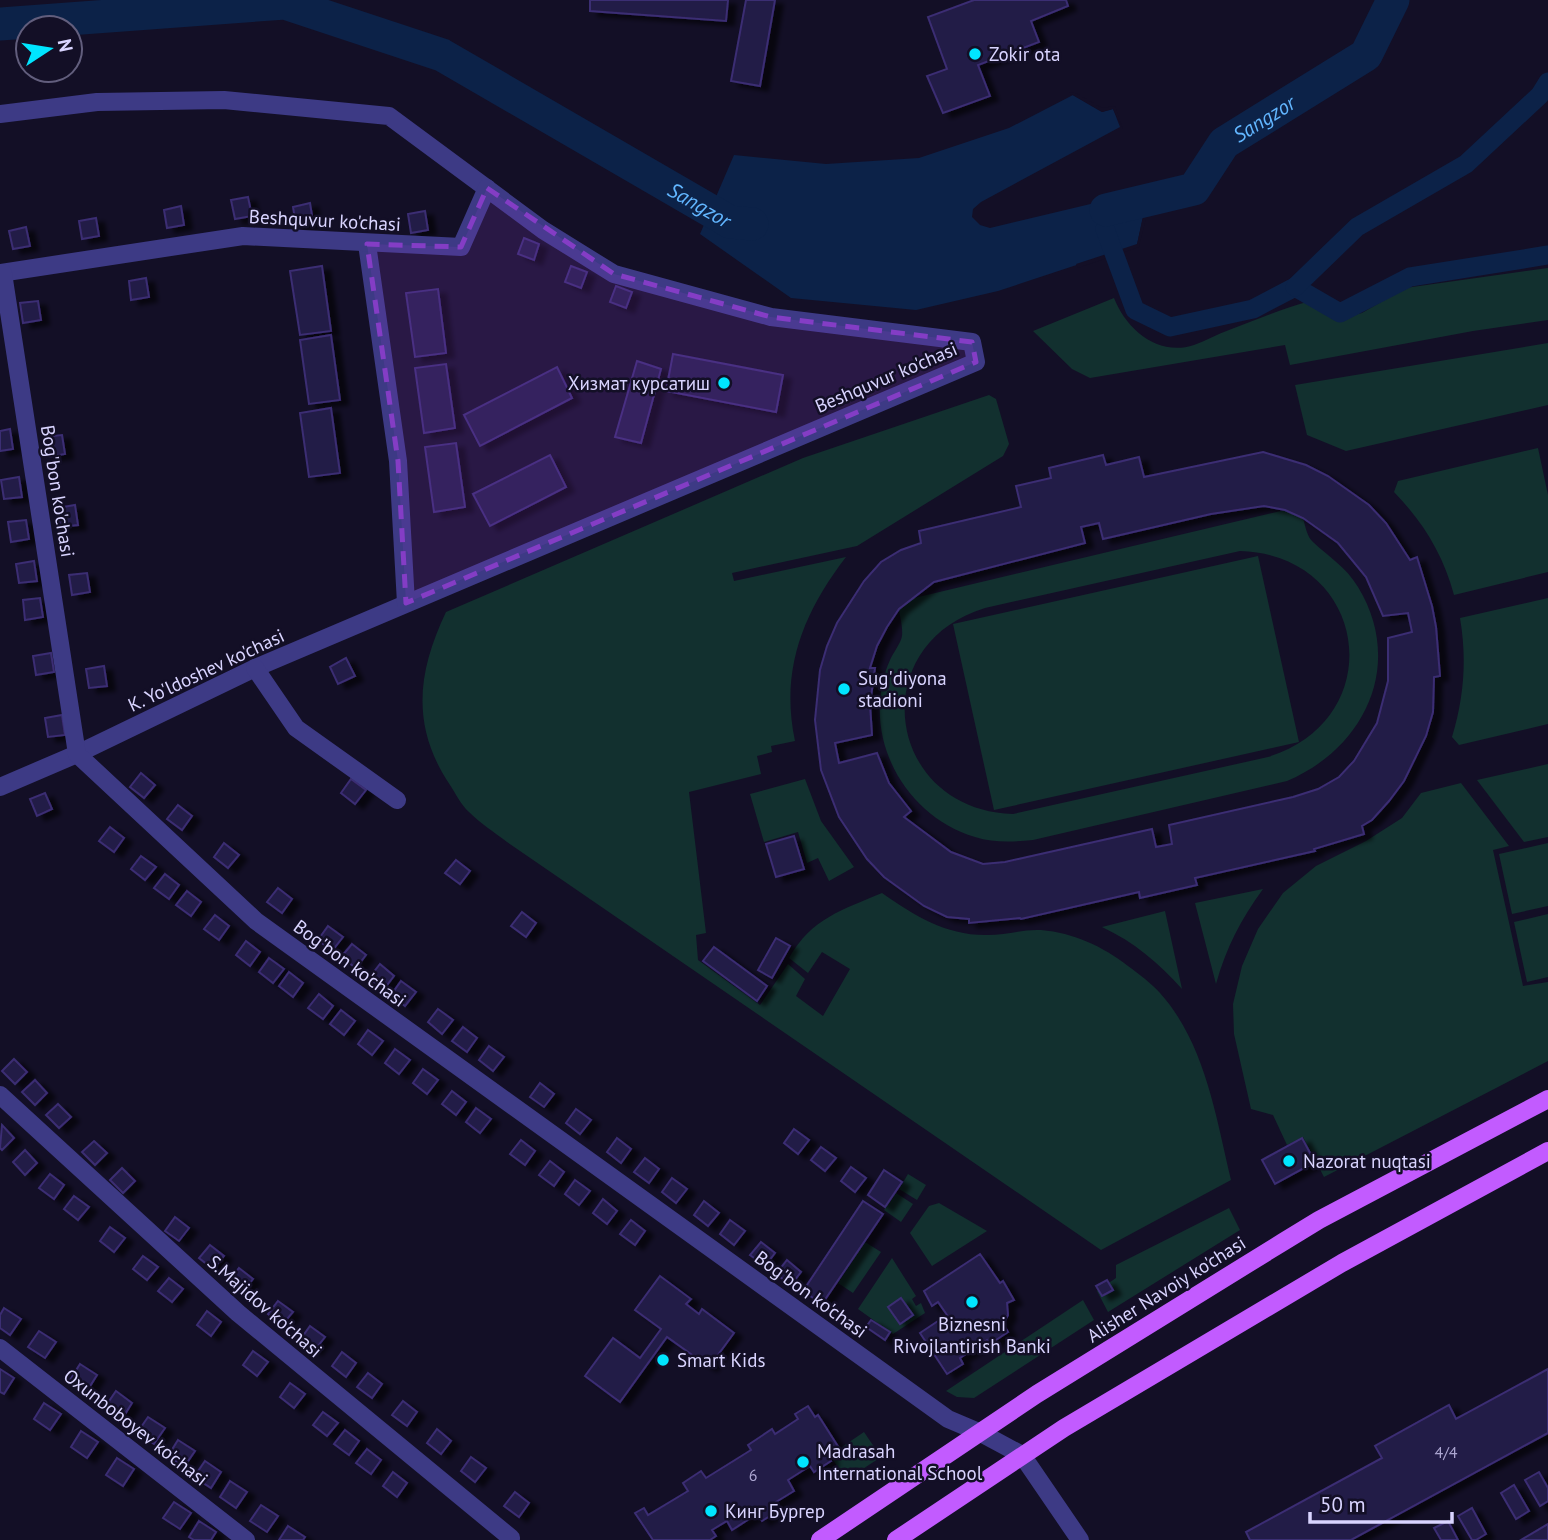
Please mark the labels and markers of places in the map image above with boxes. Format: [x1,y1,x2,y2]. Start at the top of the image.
place label: Zokir ota [989,42,1060,66]
marker: Zokir ota [967,46,983,62]
place label: Хизмат курсатиш [568,371,710,395]
marker: Хизмат курсатиш [716,375,732,391]
place label: Sug'diyona stadioni [858,666,947,712]
marker: Sug'diyona stadioni [836,681,852,697]
place label: Nazorat nuqtasi [1303,1149,1431,1173]
marker: Nazorat nuqtasi [1281,1153,1297,1169]
marker: Biznesni Rivojlantirish Banki [964,1294,980,1310]
place label: Biznesni Rivojlantirish Banki [893,1312,1051,1358]
place label: Smart Kids [677,1348,765,1372]
marker: Smart Kids [655,1352,671,1368]
place label: Madrasah International School [817,1439,983,1485]
marker: Madrasah International School [795,1454,811,1470]
place label: Кинг Бургер [725,1499,825,1523]
marker: Кинг Бургер [703,1503,719,1519]

